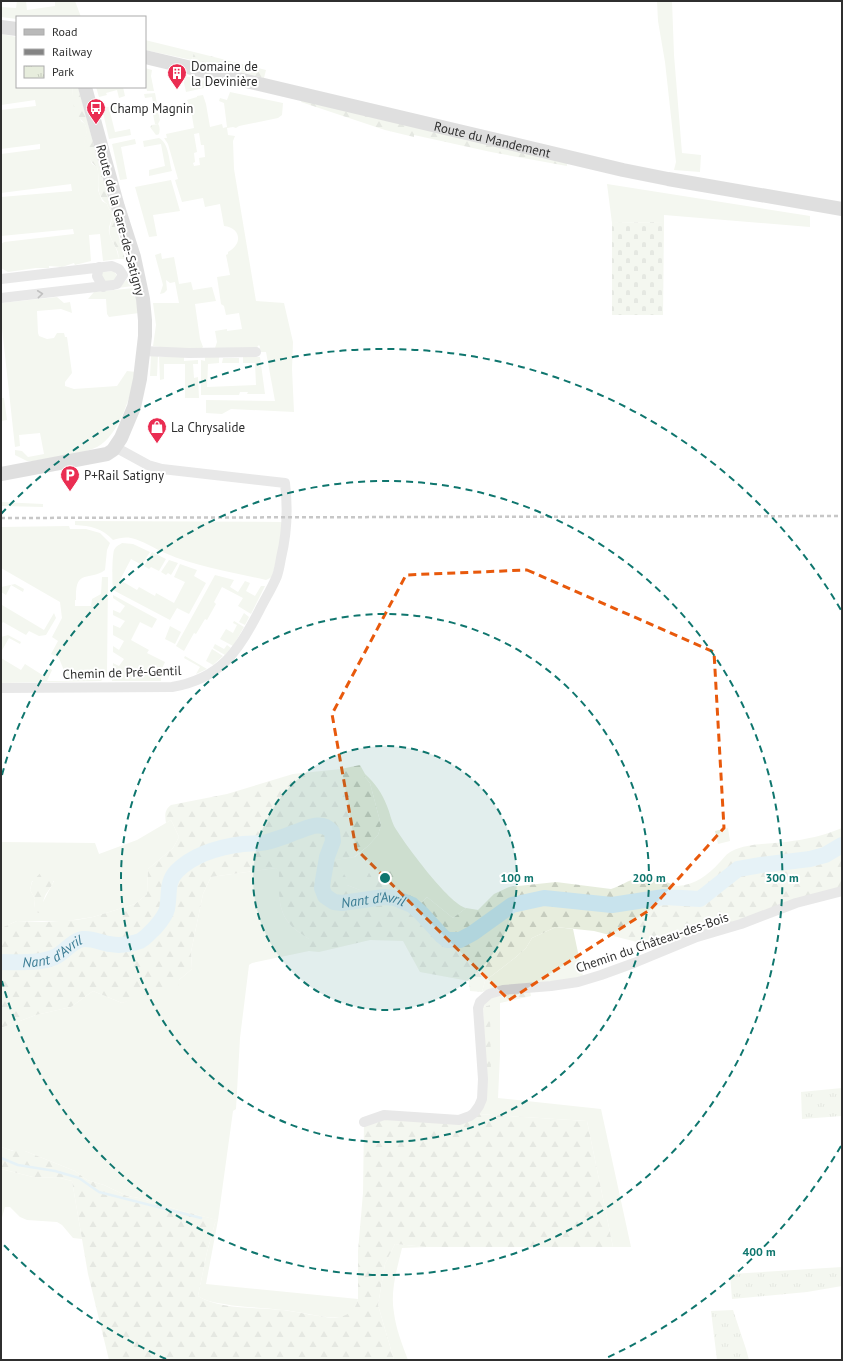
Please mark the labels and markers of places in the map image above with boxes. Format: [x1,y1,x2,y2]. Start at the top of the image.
place label: Domaine de la Devinière [191,58,258,90]
building icon: Domaine de la Devinière [166,62,188,90]
bus stop icon: Champ Magnin [85,97,107,125]
place label: Champ Magnin [110,100,193,117]
shop icon: La Chrysalide [146,416,168,444]
place label: La Chrysalide [171,419,245,436]
parking icon: P+Rail Satigny [59,464,81,492]
place label: P+Rail Satigny [84,467,164,484]
centre of rings [378,871,392,885]

